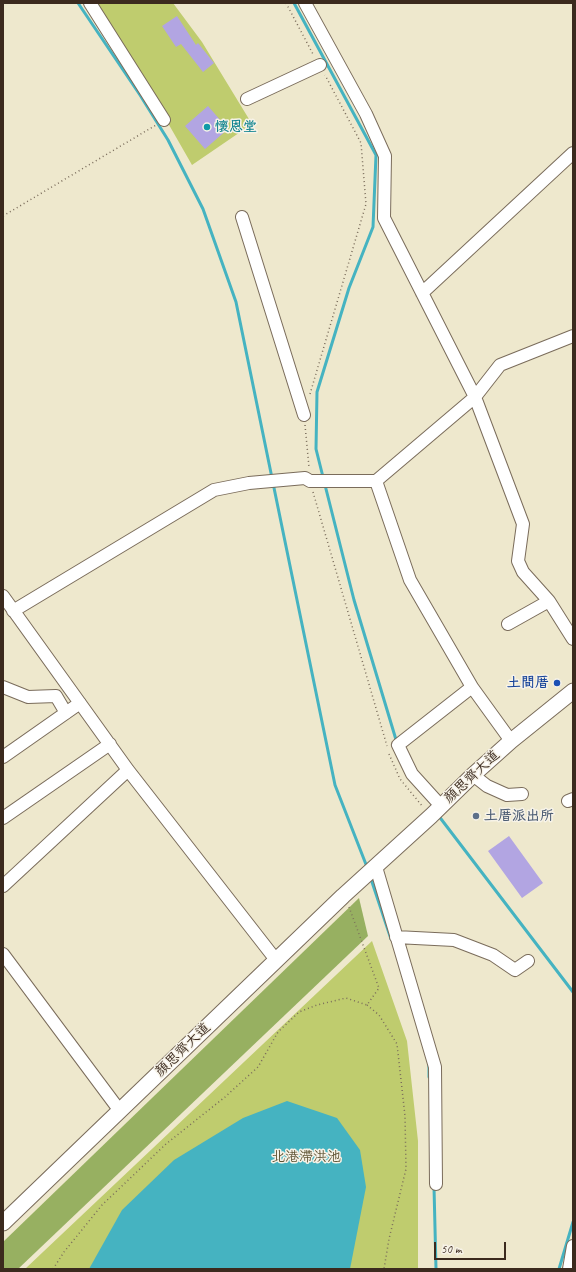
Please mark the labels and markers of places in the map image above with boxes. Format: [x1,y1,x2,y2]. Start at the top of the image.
place label: 懷恩堂 [215,119,257,135]
marker: 懷恩堂 [202,122,212,132]
place label: 土間厝 [507,675,549,691]
marker: 土間厝 [552,678,562,688]
place label: 土厝派出所 [484,808,554,824]
marker: 土厝派出所 [471,811,481,821]

